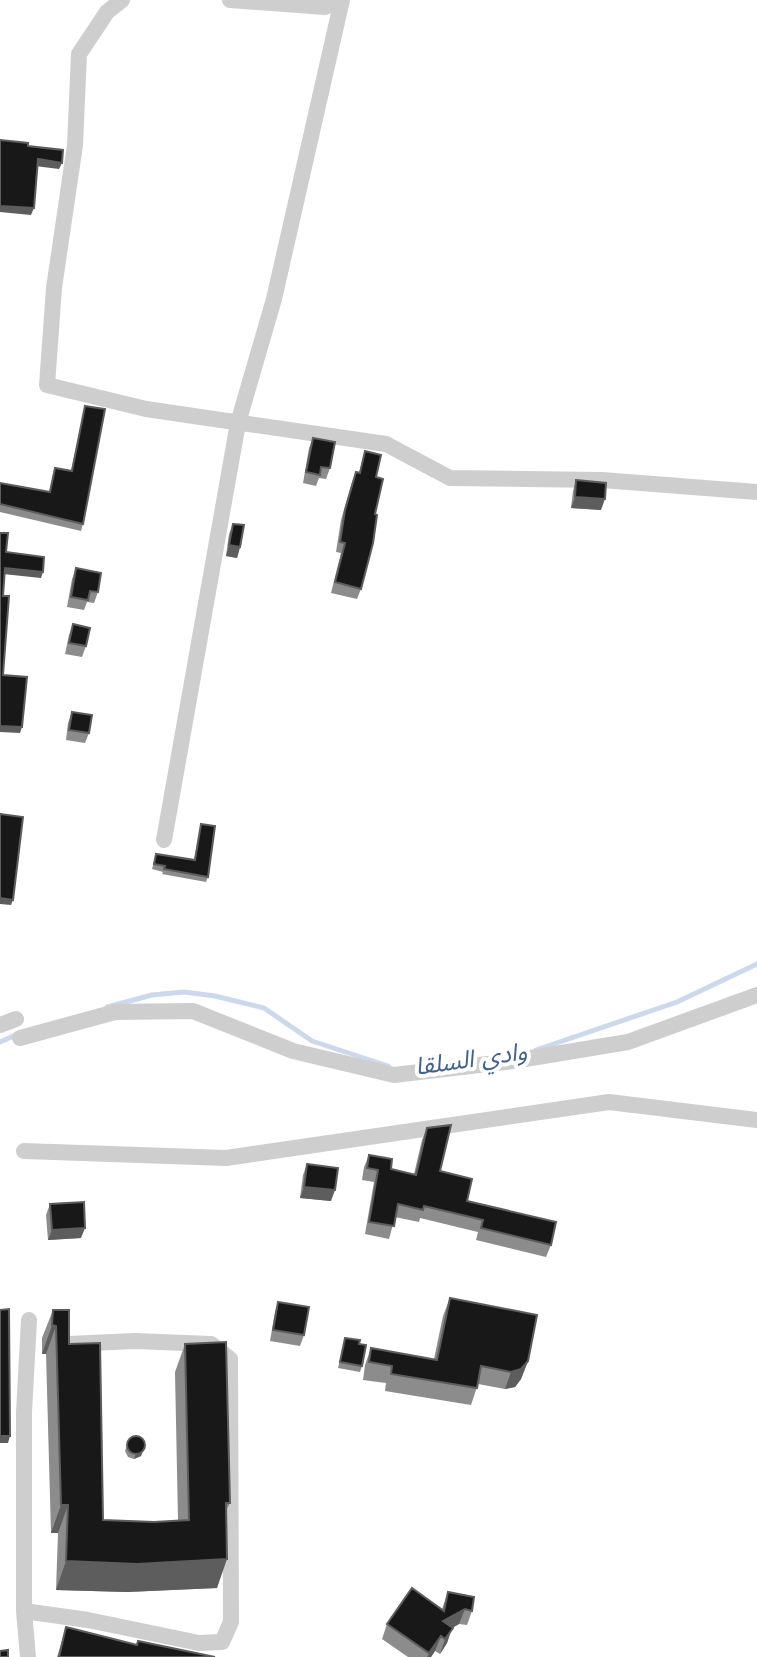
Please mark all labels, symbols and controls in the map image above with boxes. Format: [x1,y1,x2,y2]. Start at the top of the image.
water label: وادي السلقا [413,1037,530,1085]

